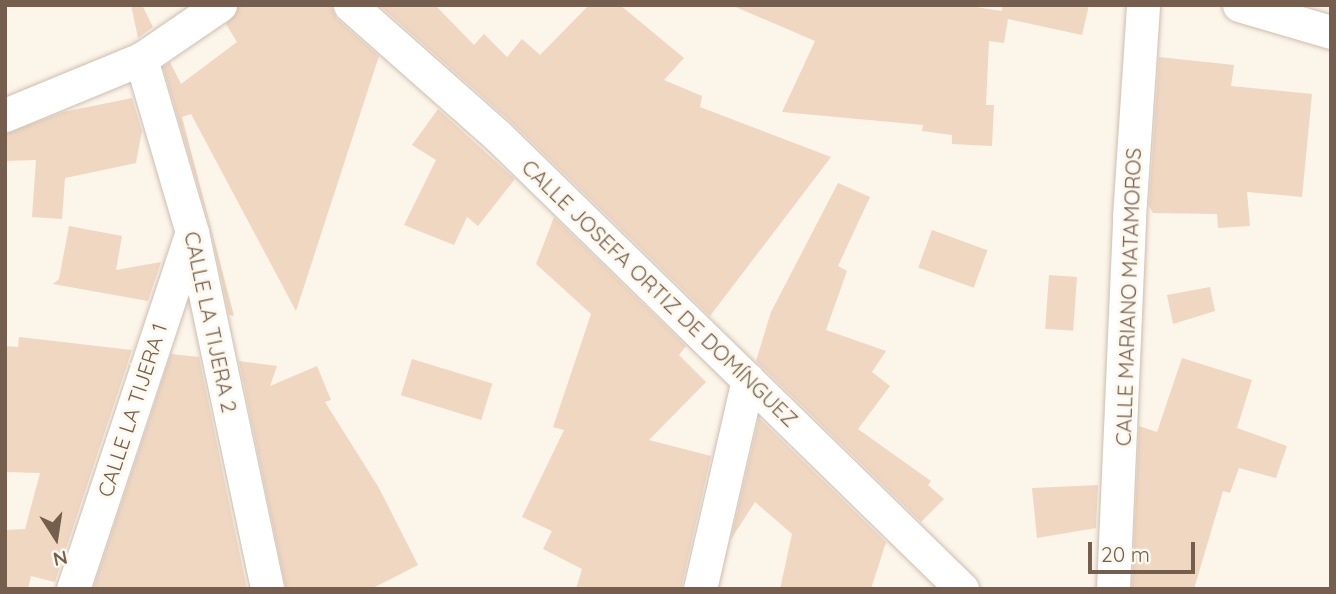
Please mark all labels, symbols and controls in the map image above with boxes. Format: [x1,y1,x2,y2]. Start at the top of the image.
street label: CALLE MARIANO MATAMOROS [1110,147,1146,447]
street label: CALLE JOSEFA ORTIZ DE DOMÍNGUEZ [517,154,803,432]
street label: CALLE LA TIJERA 2 [179,229,243,415]
street label: CALLE LA TIJERA 1 [92,320,172,500]
north arrow [21,503,91,573]
scale bar [1091,528,1198,572]
text: 20 m [1101,541,1150,567]
text: N [51,545,70,572]

